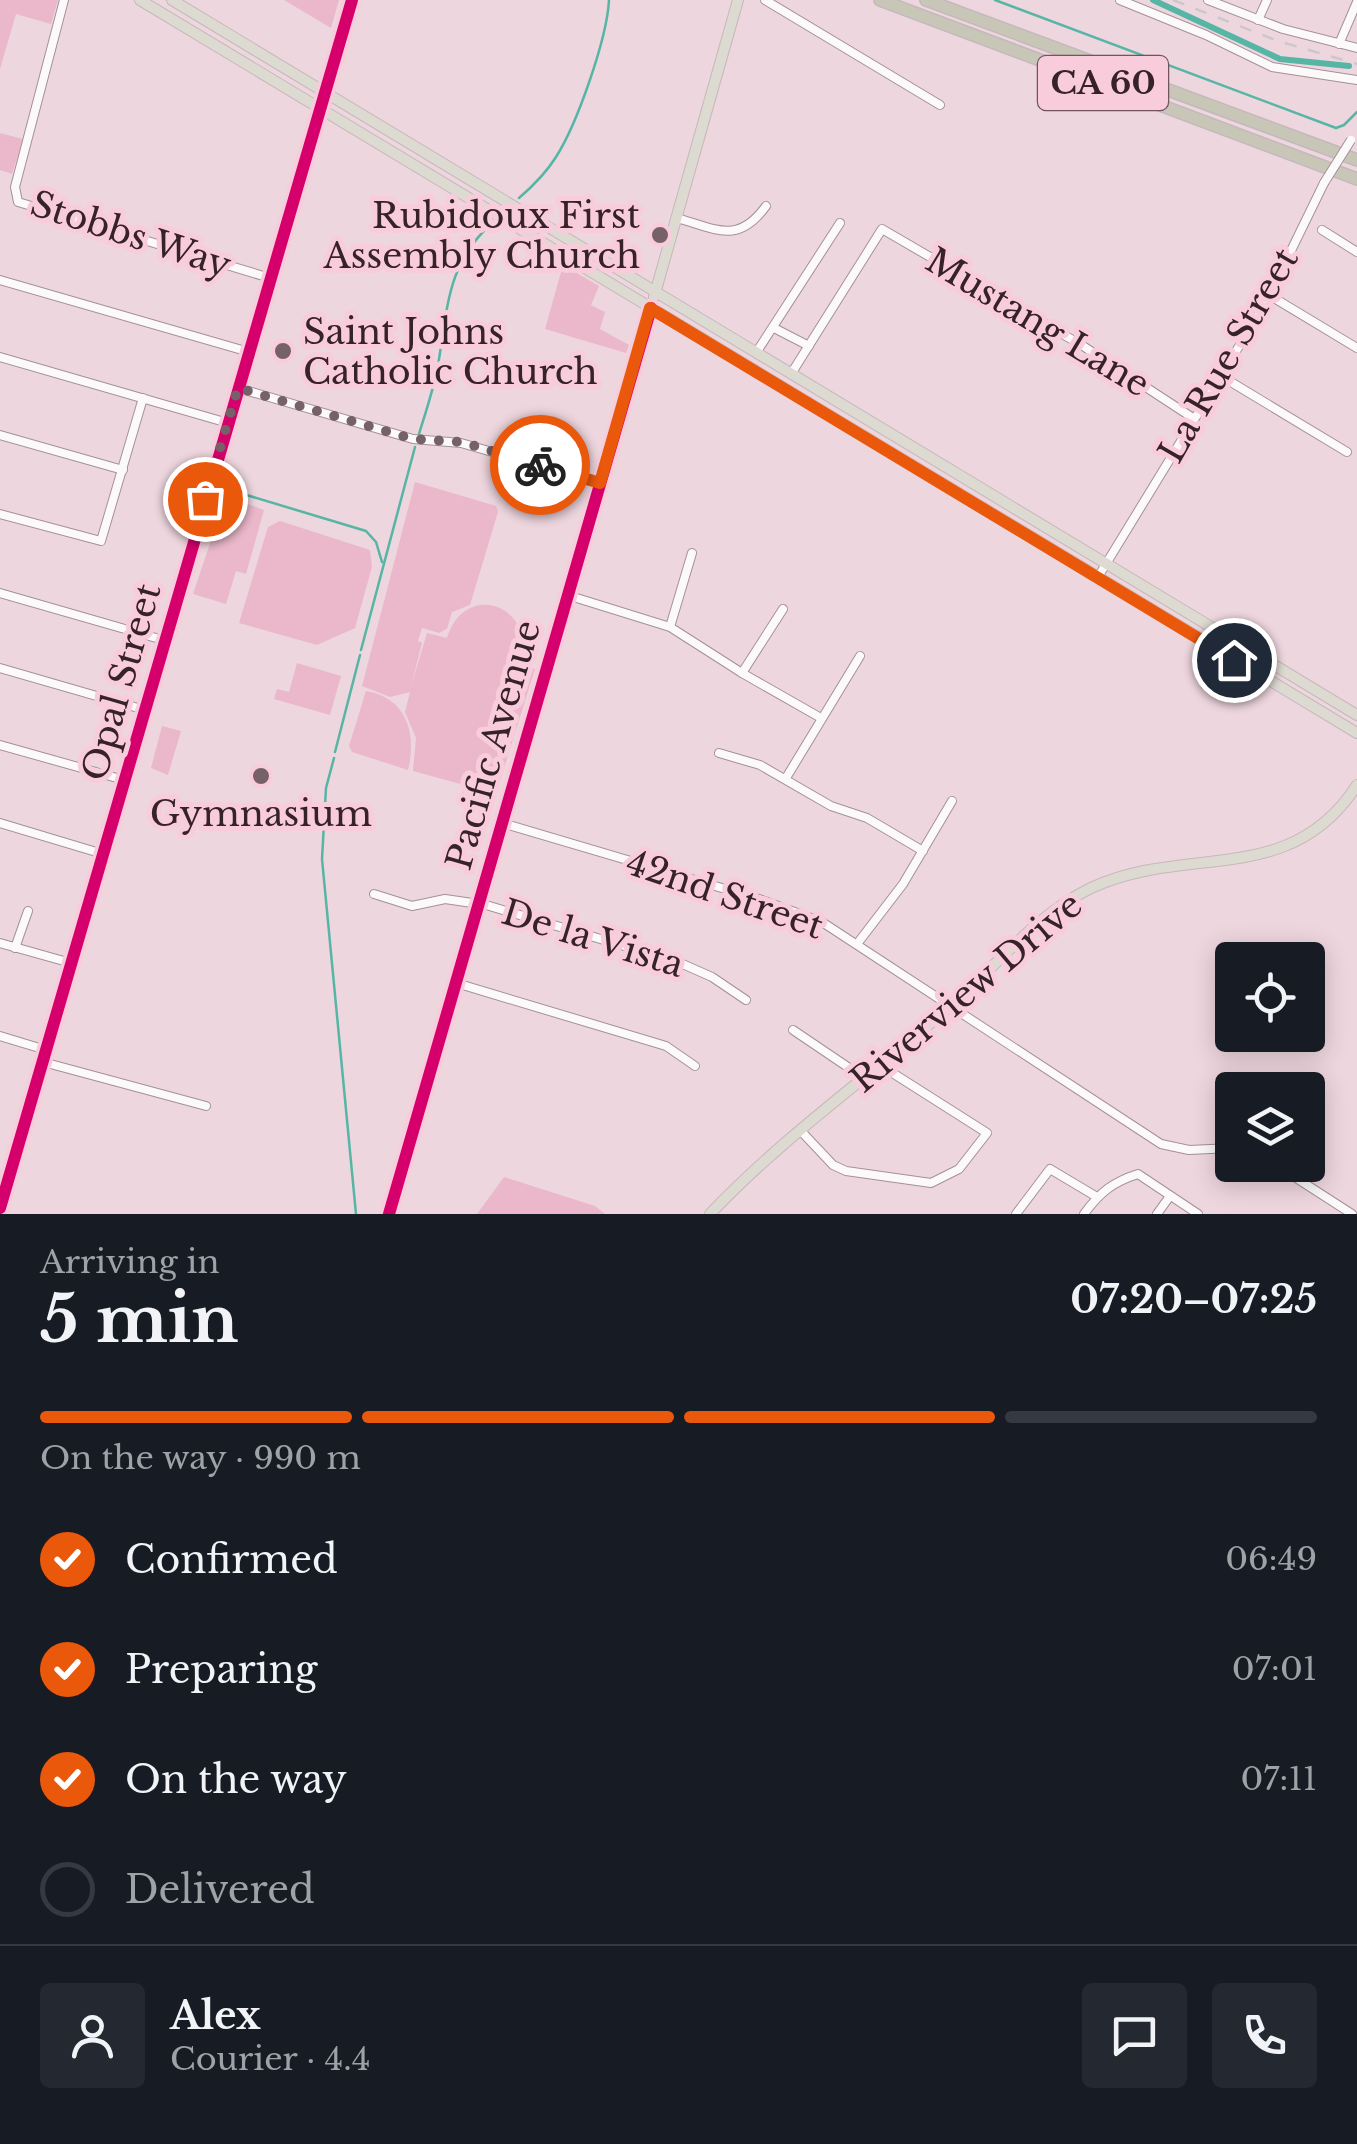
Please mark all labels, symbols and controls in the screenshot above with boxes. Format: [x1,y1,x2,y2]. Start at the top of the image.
road number: CA 60 [1038,56,1168,110]
street label: Stobbs Way [25,181,237,287]
place label: Rubidoux First Assembly Church [322,194,640,277]
marker: Rubidoux First Assembly Church [649,224,671,246]
street label: Mustang Lane [918,238,1158,406]
street label: La Rue Street [1149,240,1307,470]
place label: Saint Johns Catholic Church [303,310,598,393]
marker: Saint Johns Catholic Church [272,340,294,362]
courier [490,415,590,515]
icon: bike [513,438,568,493]
pin [163,457,248,542]
icon: bag [178,472,233,527]
street label: Opal Street [72,579,170,785]
street label: Pacific Avenue [437,615,549,875]
pin [1192,618,1277,703]
icon: home [1207,633,1262,688]
marker: Gymnasium [250,765,272,787]
place label: Gymnasium [150,792,372,835]
street label: 42nd Street [621,840,829,948]
street label: Riverview Drive [842,883,1090,1101]
street label: De la Vista [497,890,690,986]
map controls [1215,942,1325,1182]
button: locate [1215,942,1325,1052]
button: layers [1215,1072,1325,1182]
text: Arriving in [40,1242,219,1282]
text: 07:20–07:25 [1070,1276,1317,1323]
text: 5 min [40,1279,239,1360]
text: On the way · 990 m [40,1438,361,1478]
icon: check [40,1532,95,1587]
text: Confirmed [125,1536,338,1583]
text: 06:49 [1225,1539,1317,1579]
icon: check [40,1642,95,1697]
text: Preparing [125,1646,317,1693]
text: 07:01 [1232,1649,1317,1689]
icon: check [40,1752,95,1807]
text: On the way [125,1756,347,1803]
text: 07:11 [1240,1759,1317,1799]
text: Delivered [125,1866,315,1913]
button: person [40,1983,145,2088]
button: chat [1082,1983,1187,2088]
button: phone [1212,1983,1317,2088]
text: Alex [170,1992,261,2039]
text: Courier · 4.4 [170,2039,370,2079]

